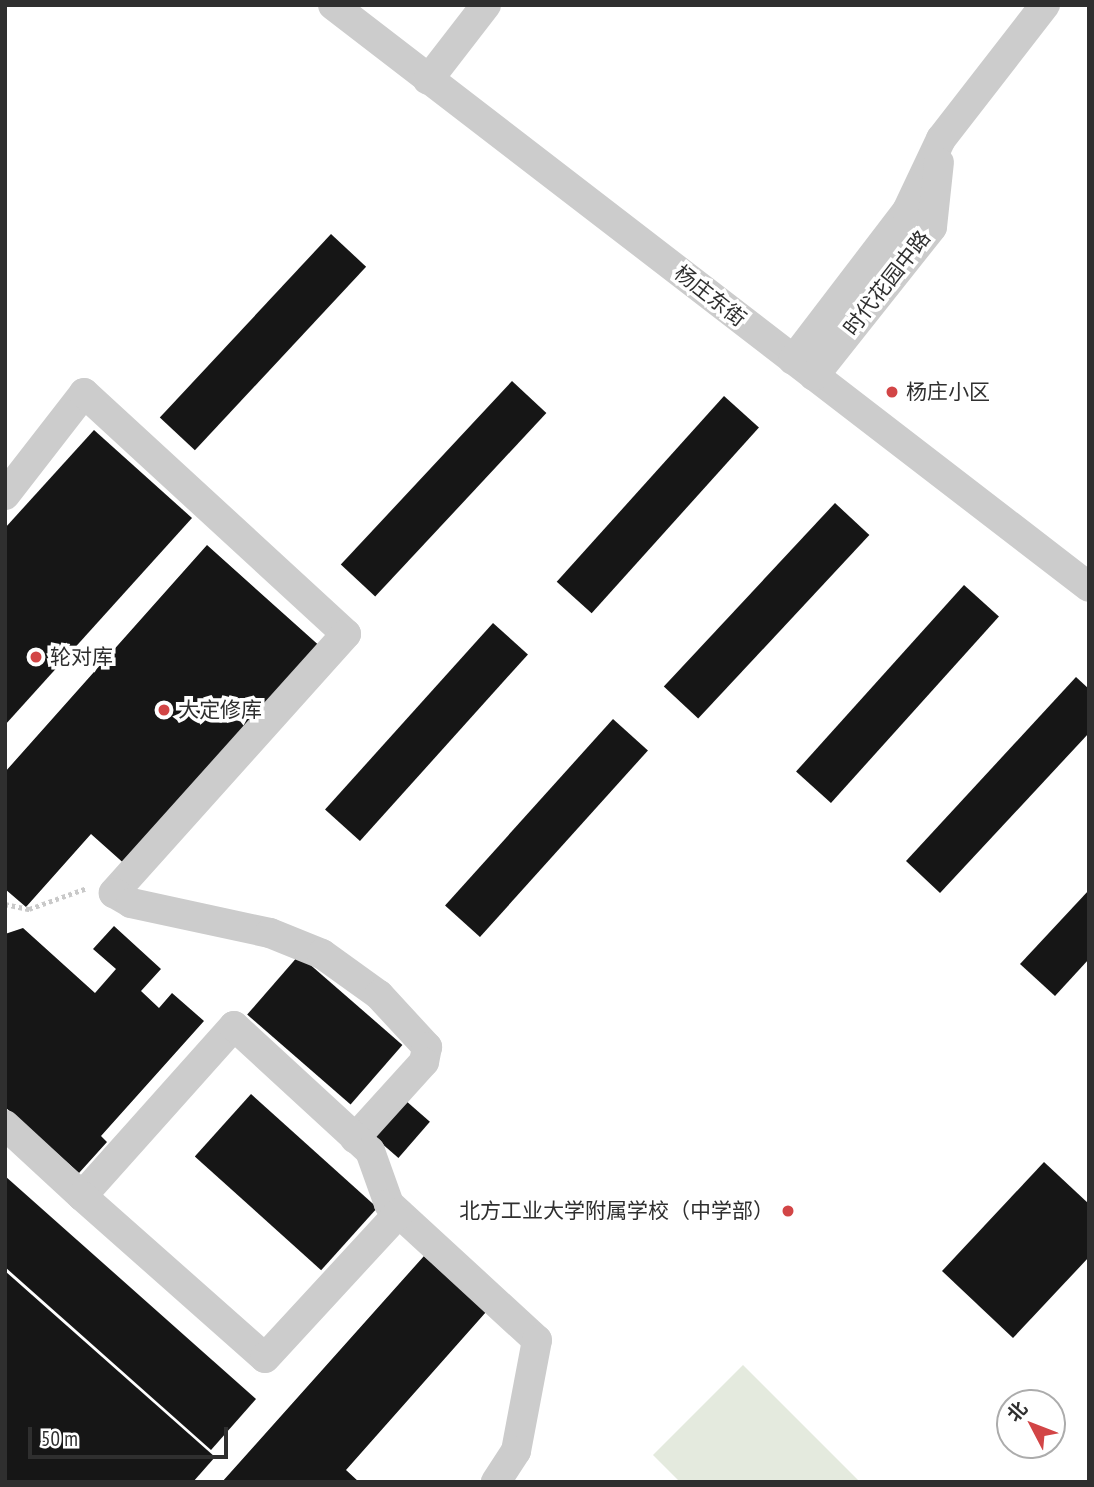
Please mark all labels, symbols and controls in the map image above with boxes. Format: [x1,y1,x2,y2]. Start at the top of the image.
street label: 时代花园中路 [838,226,936,340]
street label: 杨庄东街 [669,260,751,332]
place label: 杨庄小区 [906,379,990,405]
marker: 杨庄小区 [884,384,900,400]
place label: 轮对库 [50,644,113,670]
marker: 轮对库 [28,649,44,665]
place label: 大定修库 [178,697,262,723]
marker: 大定修库 [156,702,172,718]
place label: 北方工业大学附属学校（中学部） [459,1198,774,1224]
marker: 北方工业大学附属学校（中学部） [780,1203,796,1219]
north arrow [996,1389,1066,1459]
text: 北 [1002,1396,1032,1426]
scale bar [32,1414,231,1458]
text: 50 m [41,1425,78,1452]

